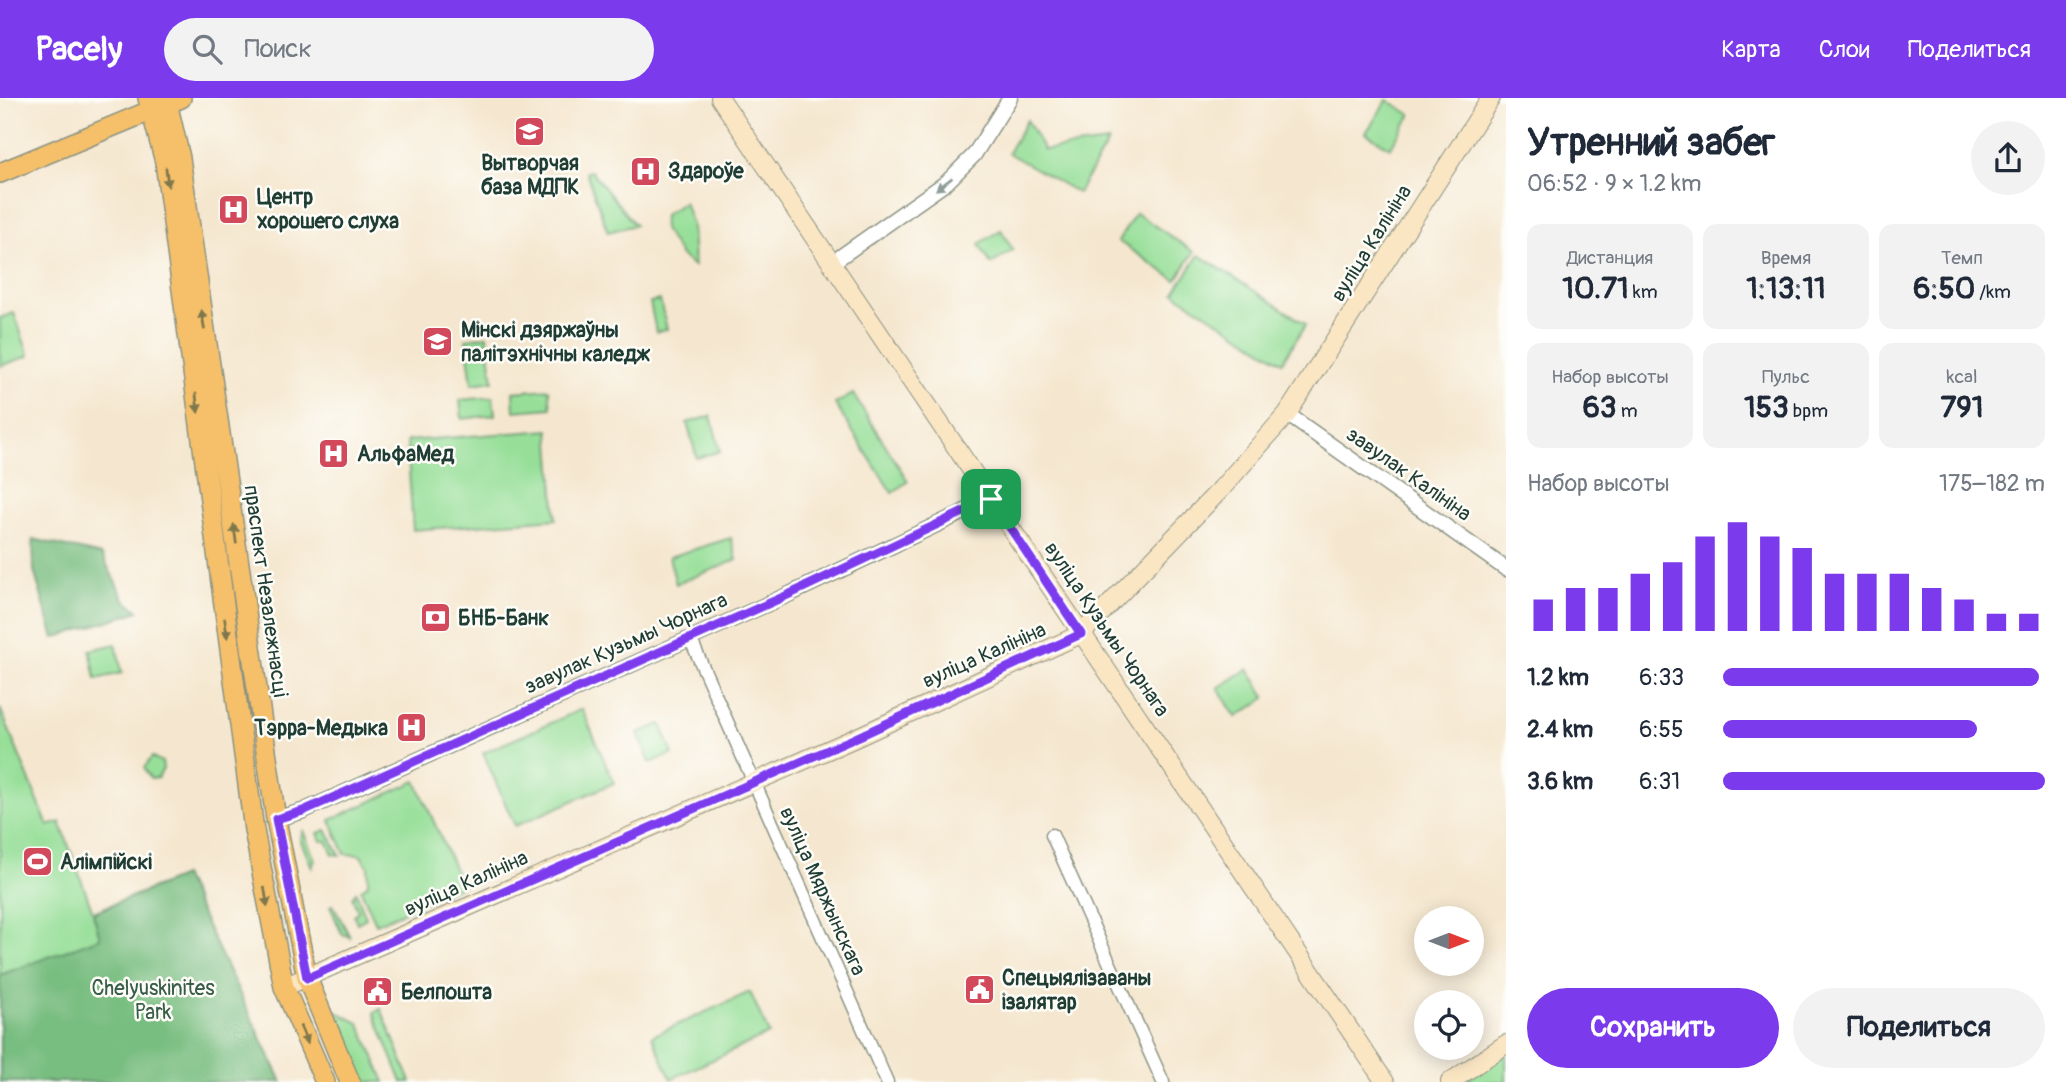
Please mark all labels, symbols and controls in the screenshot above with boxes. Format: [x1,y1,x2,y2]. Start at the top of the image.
search box [164,18,654,81]
text: Pacely [35,29,122,70]
icon: search [188,30,226,68]
text: Поиск [244,33,312,65]
text: Карта [1721,35,1781,64]
text: Слои [1819,35,1870,64]
text: Поделиться [1908,35,2031,64]
school or university icon: Вытворчая база МДПК [513,114,547,148]
text: Утренний забег [1527,119,1775,167]
button: share [1971,121,2045,195]
place label: Вытворчая база МДПК [481,150,579,201]
hospital icon: Здароўе [628,154,662,188]
place label: Здароўе [668,158,744,185]
one-way arrow [161,166,172,188]
text: 06:52 · 9 × 1.2 km [1527,169,1701,198]
one-way arrow [935,176,953,191]
street label: вуліца Калініна [1325,180,1418,307]
place label: Центр хорошего слуха [256,184,399,235]
hospital icon: Центр хорошего слуха [217,192,251,226]
text: Дистанция [1567,246,1653,270]
text: Время [1761,246,1811,270]
text: Темп [1941,246,1983,270]
text: 10.71 [1562,270,1629,307]
text: 1:13:11 [1746,270,1826,307]
text: 6:50 [1913,270,1975,307]
text: km [1629,280,1658,304]
text: /km [1975,280,2011,304]
one-way arrow [198,309,209,331]
place label: Мінскі дзяржаўны палітэхнічны каледж [461,317,650,368]
school or university icon: Мінскі дзяржаўны палітэхнічны каледж [421,325,455,359]
text: Набор высоты [1551,365,1669,389]
text: Пульс [1762,365,1810,389]
text: kcal [1947,365,1977,389]
text: 63 [1582,389,1617,426]
text: 153 [1744,389,1789,426]
text: 791 [1940,389,1984,426]
one-way arrow [192,392,203,414]
text: m [1617,399,1638,423]
text: bpm [1789,399,1828,423]
street label: завулак Калініна [1341,421,1476,527]
hospital icon: АльфаМед [317,437,351,471]
place label: АльфаМед [357,441,454,468]
pin [961,469,1021,529]
text: Набор высоты [1527,469,1669,498]
text: 175–182 m [1939,469,2045,498]
icon: arrive [972,480,1010,518]
street label: праспект Незалежнасці [237,483,294,699]
one-way arrow [229,523,240,545]
street label: вуліца Кузьмы Чорнага [1038,537,1175,722]
street label: завулак Кузьмы Чорнага [521,587,732,700]
bank icon: БНБ-Банк [418,601,452,635]
place label: БНБ-Банк [458,605,549,632]
street label: вуліца Калініна [918,616,1050,695]
one-way arrow [221,617,232,639]
text: 1.2 km [1527,663,1589,692]
text: 6:33 [1639,663,1684,692]
hospital icon: Тэрра-Медыка [394,711,428,745]
place label: Тэрра-Медыка [253,715,388,742]
text: 2.4 km [1527,715,1593,744]
text: 6:55 [1639,715,1683,744]
text: 3.6 km [1527,767,1593,796]
text: 6:31 [1639,767,1680,796]
street label: вуліца Мяржынскага [773,803,872,980]
street label: вуліца Калініна [400,844,532,923]
sports icon: Алімпійскі [20,845,54,879]
place label: Алімпійскі [60,849,152,876]
one-way arrow [261,886,272,908]
north arrow [1414,906,1484,976]
map controls [1414,906,1484,1060]
place label: Спецыялізаваны ізалятар [1002,965,1151,1016]
public building icon: Спецыялізаваны ізалятар [962,973,996,1007]
park label: Chelyuskinites Park [91,975,215,1026]
public building icon: Белпошта [361,975,395,1009]
place label: Белпошта [401,979,492,1006]
button: Сохранить [1527,988,1779,1068]
button: Поделиться [1793,988,2045,1068]
button: locate [1414,990,1484,1060]
one-way arrow [299,1024,310,1045]

